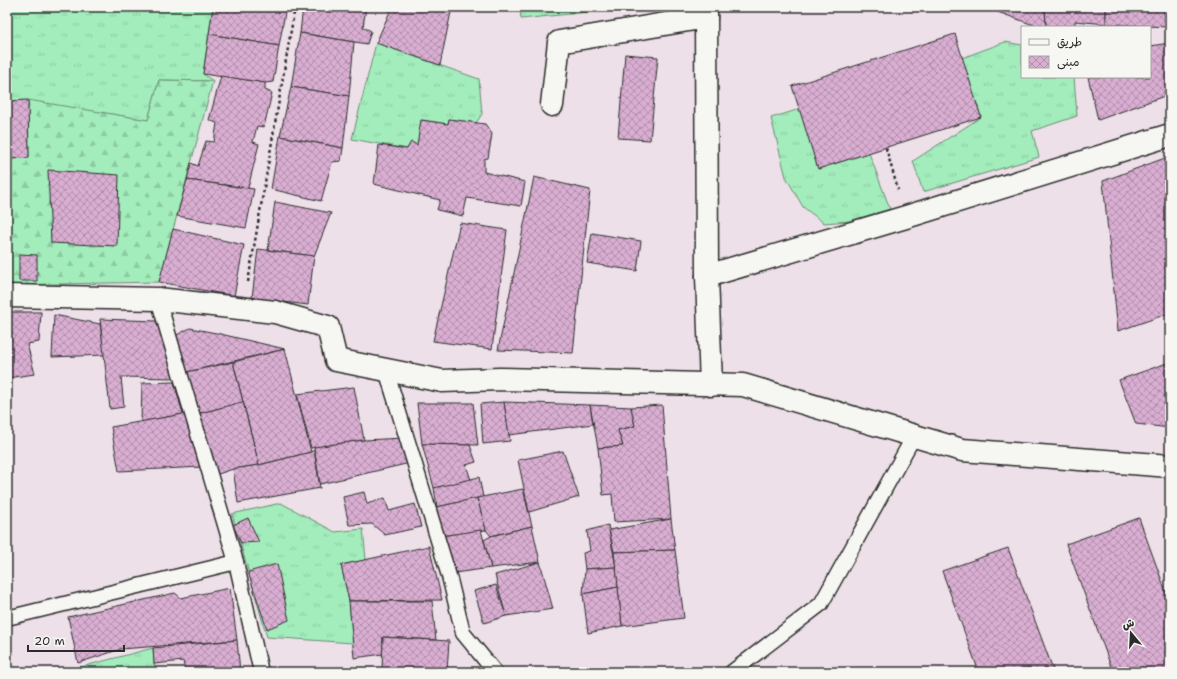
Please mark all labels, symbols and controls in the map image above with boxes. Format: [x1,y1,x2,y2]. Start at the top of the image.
legend [1021,26,1151,78]
text: طريق [1057,34,1082,50]
text: مبنى [1057,54,1080,70]
north arrow [1111,613,1151,653]
text: ش [1120,615,1136,633]
scale bar [28,627,124,653]
text: 20 m [34,633,65,649]

